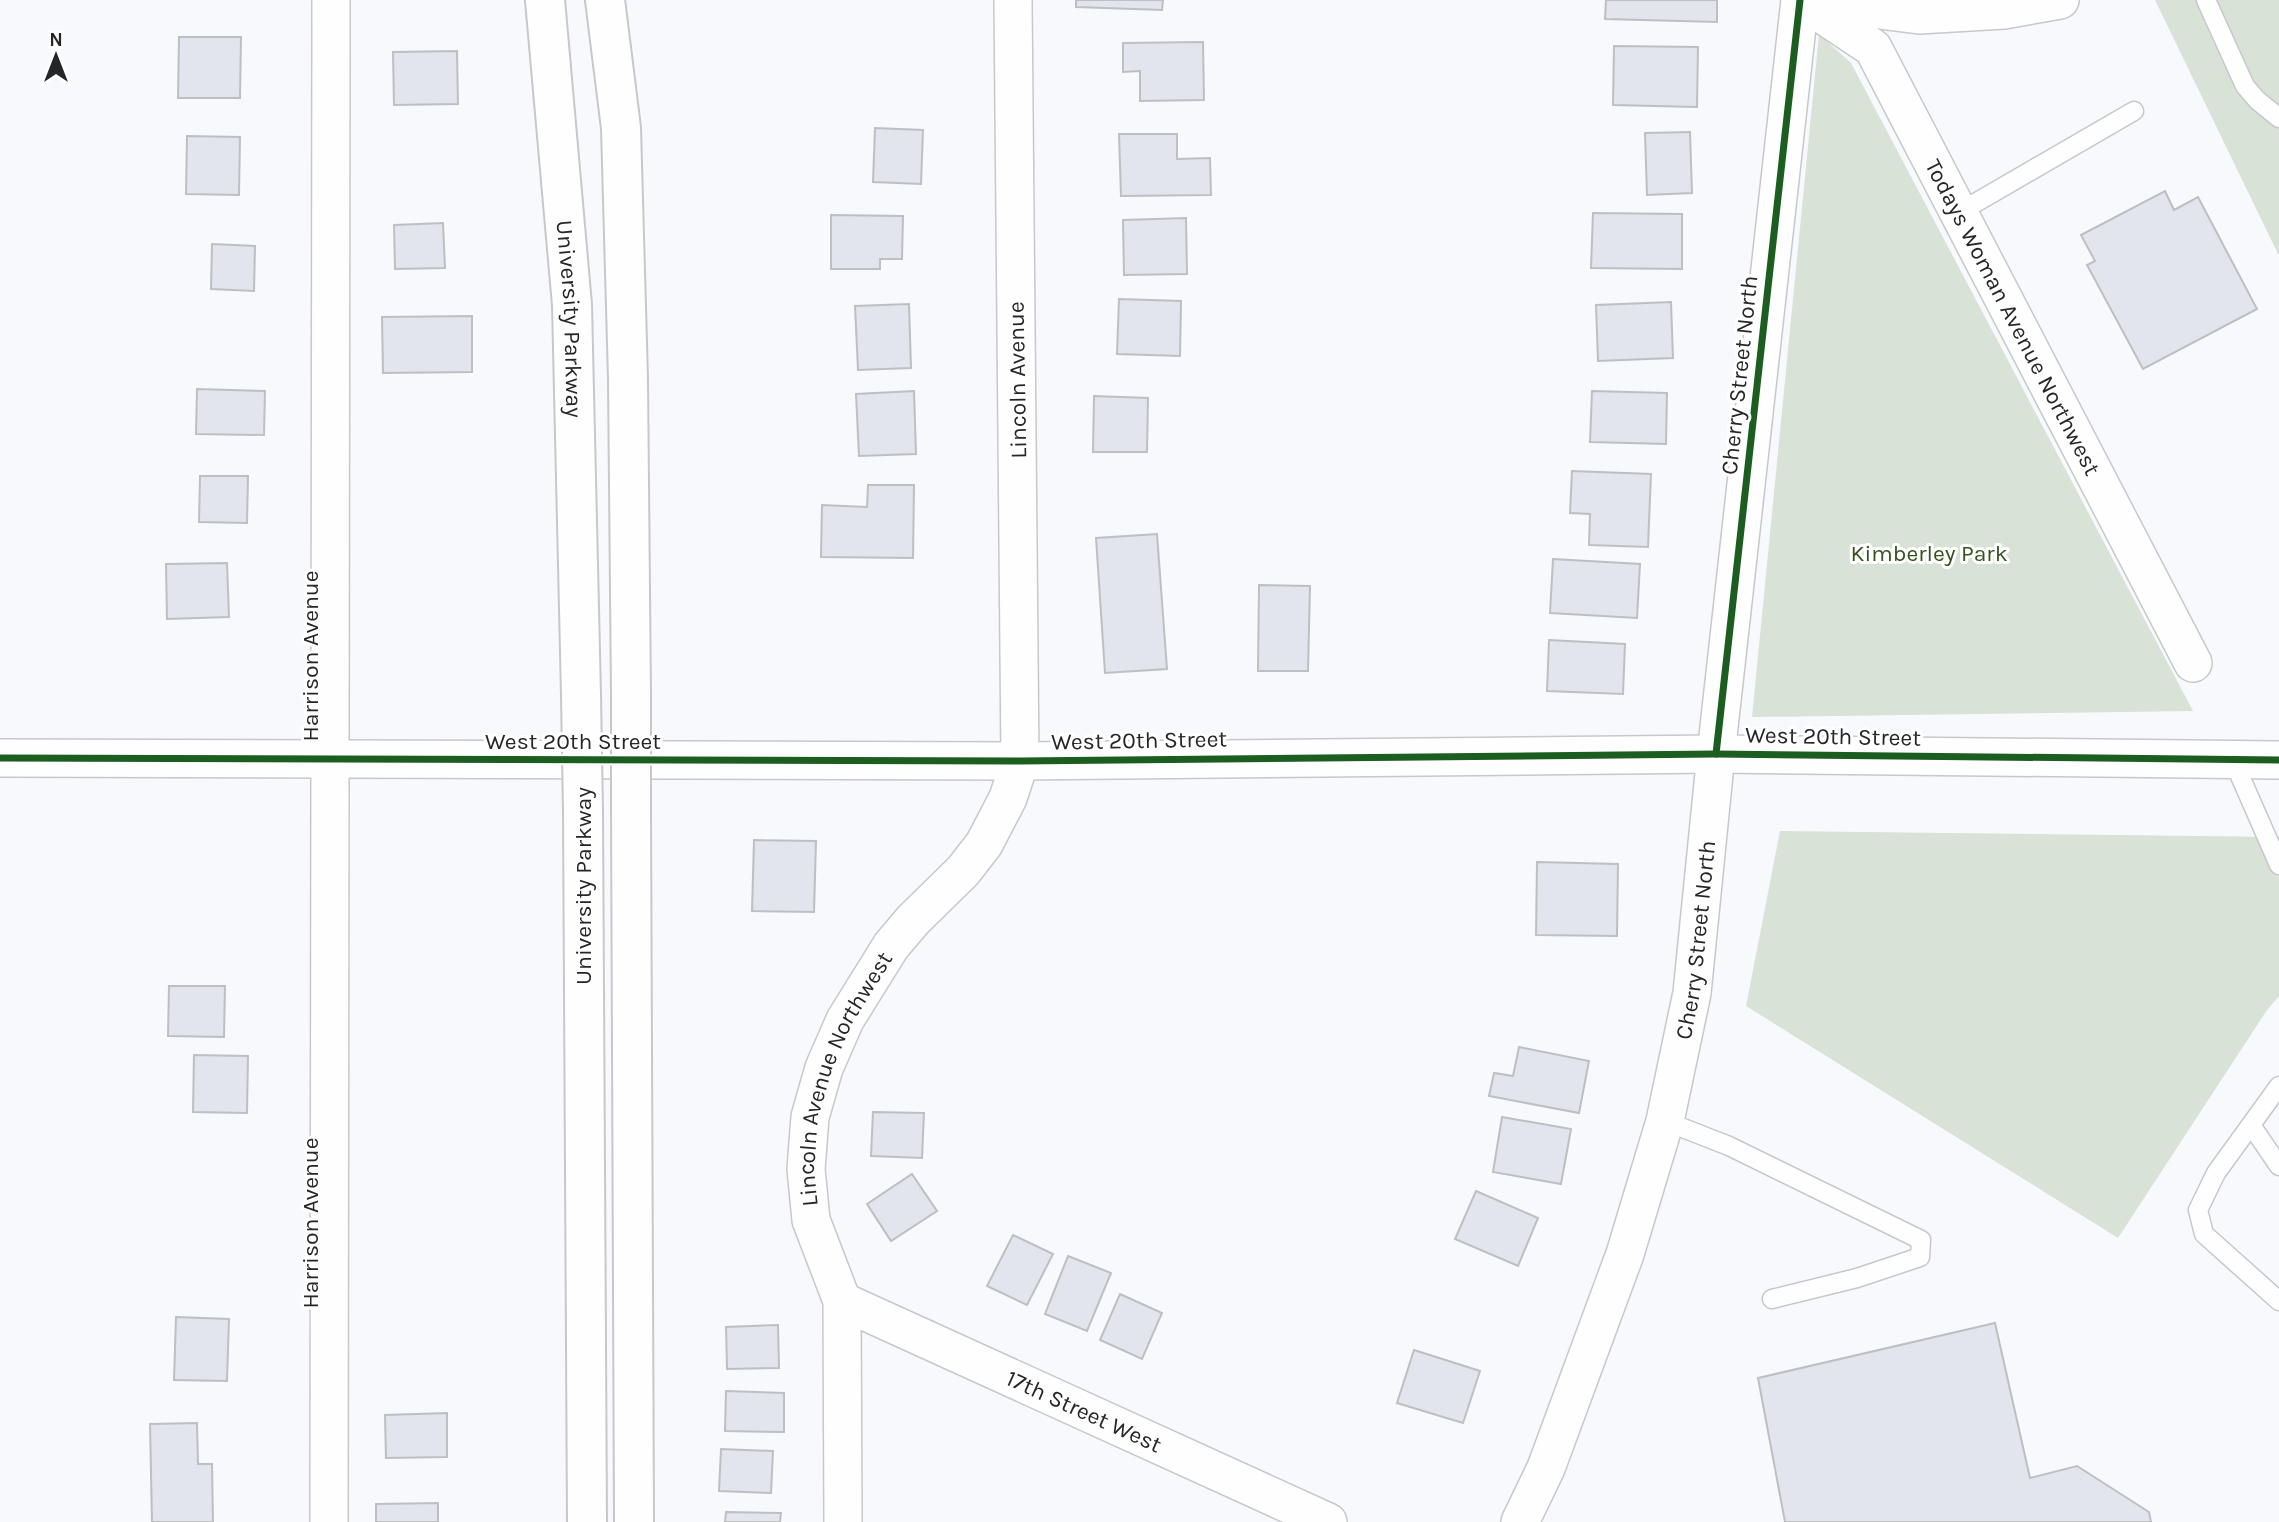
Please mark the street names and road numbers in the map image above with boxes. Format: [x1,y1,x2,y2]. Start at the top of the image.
street label: Todays Woman Avenue Northwest [1919,155,2106,480]
street label: University Parkway [551,219,588,418]
street label: Cherry Street North [1716,274,1763,476]
street label: Lincoln Avenue [1003,301,1032,459]
street label: Harrison Avenue [297,570,324,742]
street label: West 20th Street [1745,721,1922,752]
street label: West 20th Street [1051,725,1228,756]
street label: West 20th Street [485,728,661,755]
street label: University Parkway [570,787,597,985]
street label: Cherry Street North [1670,839,1721,1042]
street label: Lincoln Avenue Northwest [793,946,898,1208]
street label: Harrison Avenue [297,1137,324,1309]
street label: 17th Street West [1002,1365,1166,1459]

